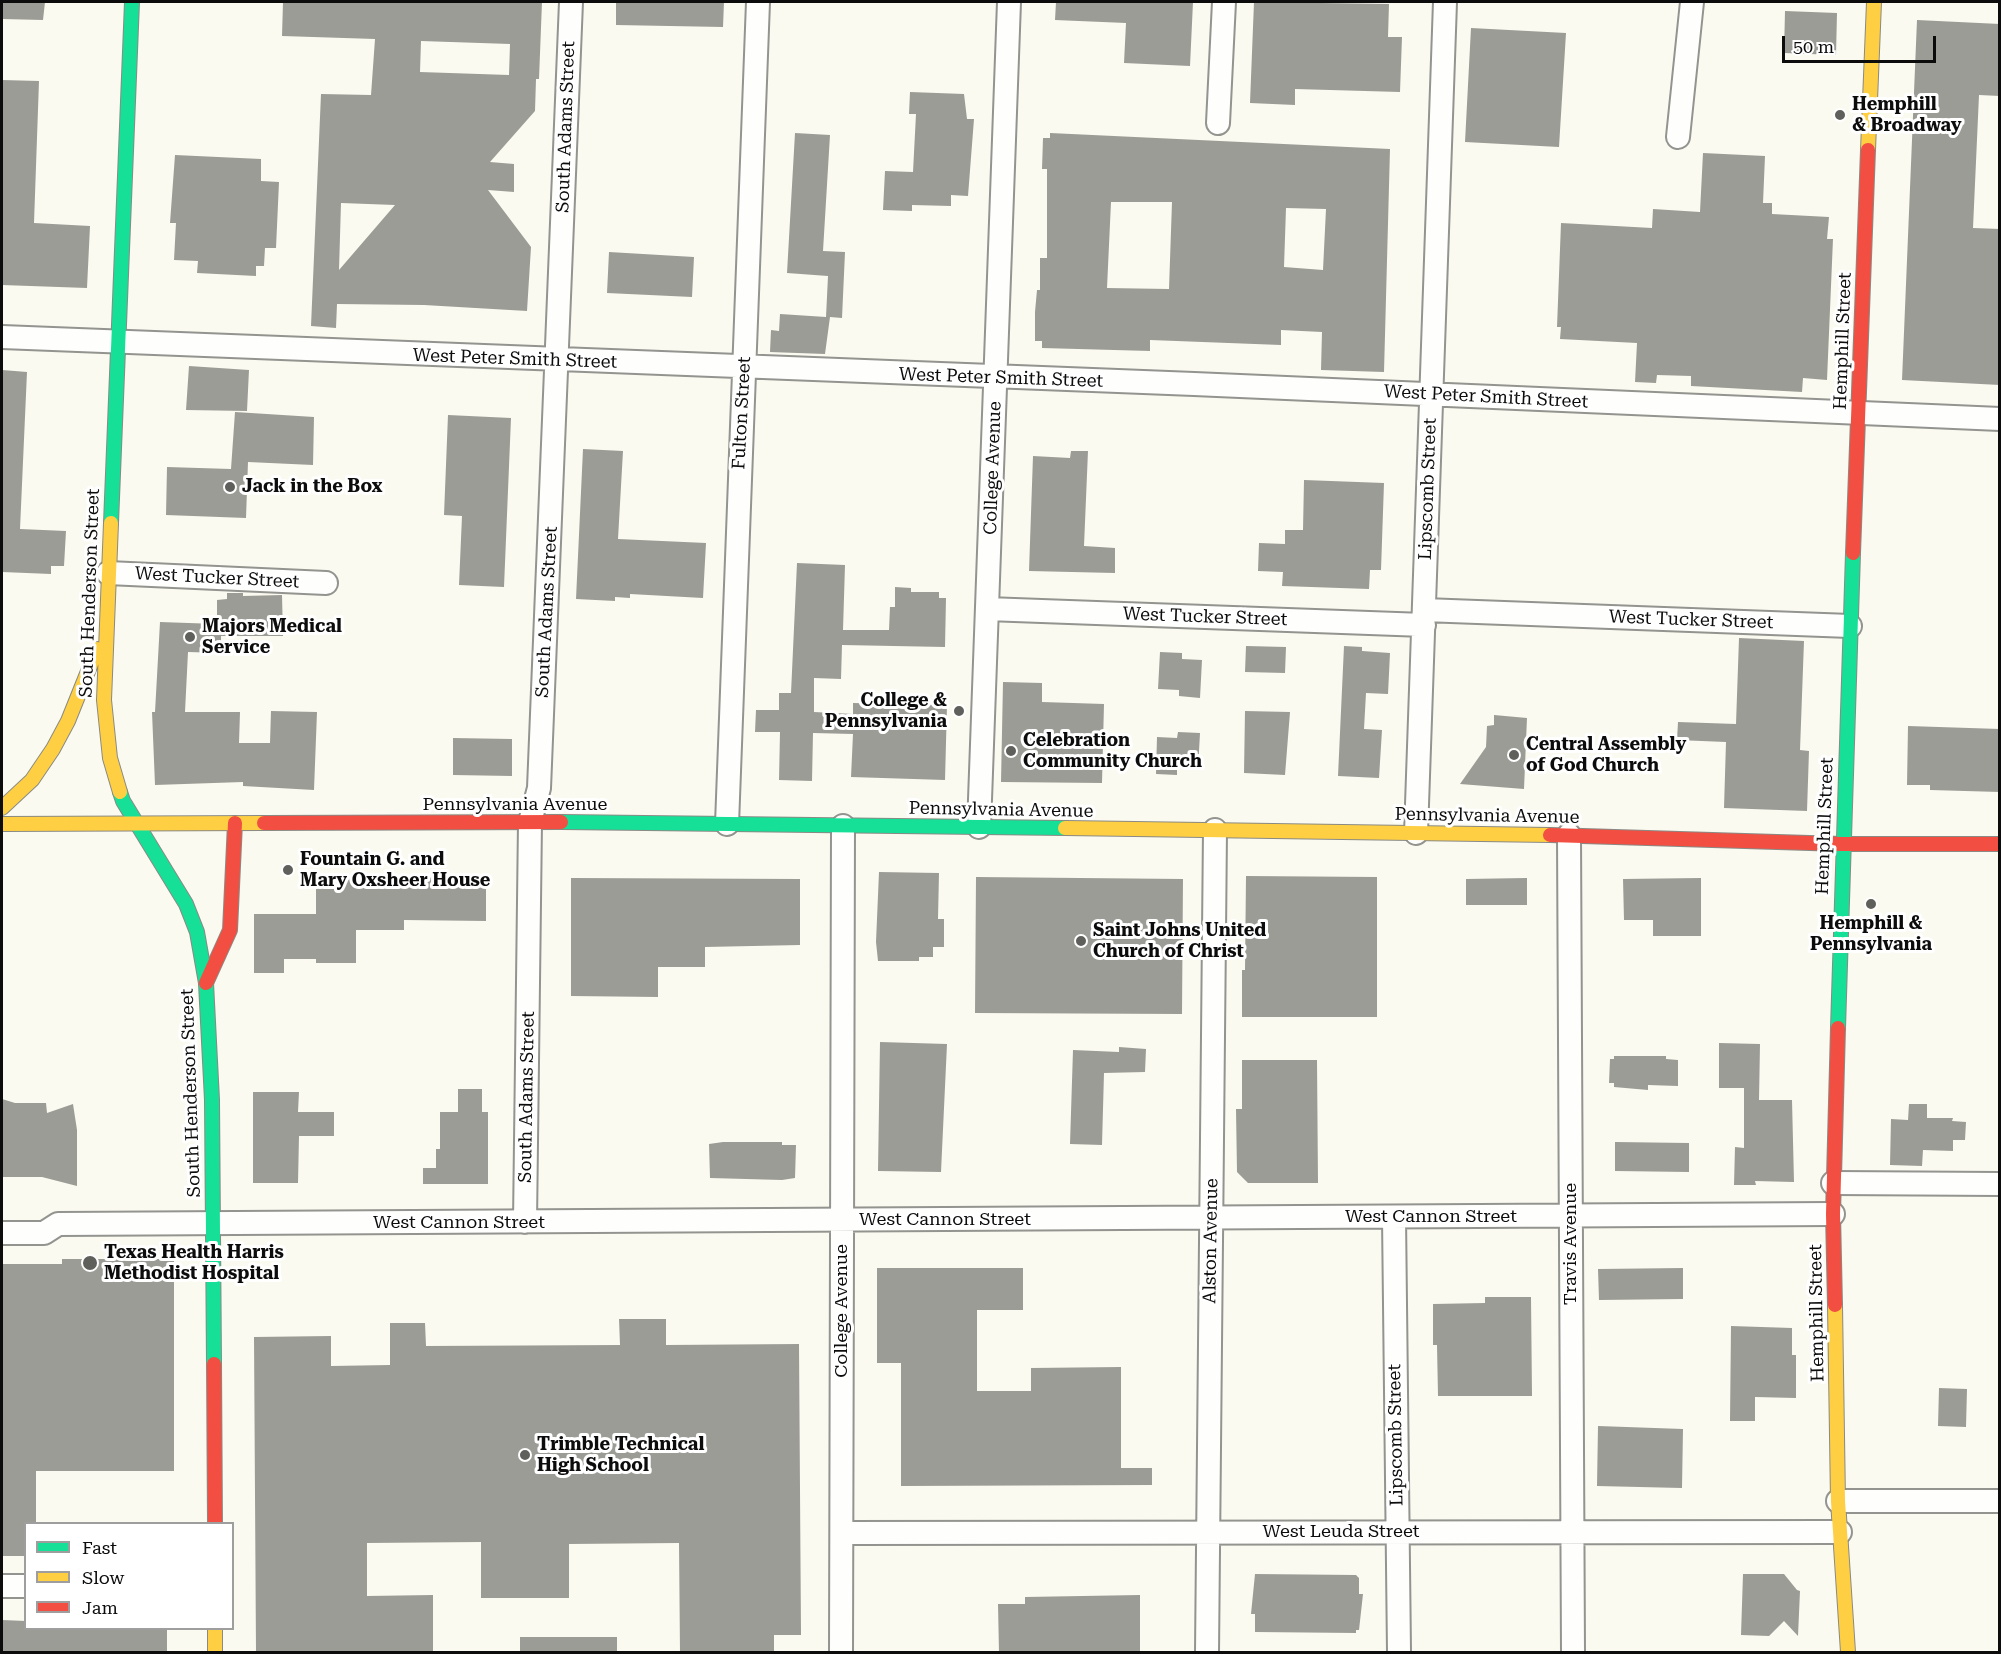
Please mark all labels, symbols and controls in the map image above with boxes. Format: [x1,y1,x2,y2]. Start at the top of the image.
scale bar [1785,24,1940,62]
text: 50 m [1793,36,1834,57]
street label: South Adams Street [552,41,580,213]
place label: Hemphill & Broadway [1852,94,1962,136]
marker: Hemphill & Broadway [1833,108,1847,122]
street label: Hemphill Street [1830,272,1856,410]
street label: West Peter Smith Street [412,345,618,373]
street label: Fulton Street [728,356,756,470]
street label: West Peter Smith Street [898,364,1104,392]
street label: West Peter Smith Street [1383,381,1589,413]
street label: College Avenue [980,401,1006,535]
street label: Lipscomb Street [1415,418,1441,560]
place label: Jack in the Box [242,476,382,498]
marker: Jack in the Box [223,480,237,494]
street label: South Henderson Street [76,488,104,698]
street label: South Adams Street [532,526,562,698]
street label: West Tucker Street [134,563,300,593]
street label: West Tucker Street [1122,603,1288,631]
street label: West Tucker Street [1608,606,1774,634]
place label: Majors Medical Service [202,616,342,658]
marker: Majors Medical Service [183,630,197,644]
place label: College & Pennsylvania [825,690,947,732]
marker: College & Pennsylvania [952,704,966,718]
place label: Celebration Community Church [1023,730,1202,772]
place label: Central Assembly of God Church [1526,734,1686,777]
marker: Celebration Community Church [1004,744,1018,758]
marker: Central Assembly of God Church [1507,748,1521,762]
street label: Hemphill Street [1812,757,1838,895]
street label: Pennsylvania Avenue [423,794,607,816]
street label: Pennsylvania Avenue [908,798,1094,822]
street label: Pennsylvania Avenue [1394,804,1580,828]
place label: Fountain G. and Mary Oxsheer House [300,849,490,892]
marker: Fountain G. and Mary Oxsheer House [281,863,295,877]
marker: Hemphill & Pennsylvania [1864,897,1878,911]
place label: Hemphill & Pennsylvania [1810,913,1932,956]
place label: Saint Johns United Church of Christ [1093,920,1266,962]
marker: Saint Johns United Church of Christ [1074,934,1088,948]
street label: South Henderson Street [177,988,205,1198]
street label: South Adams Street [515,1011,539,1183]
street label: Alston Avenue [1199,1178,1223,1304]
street label: Travis Avenue [1560,1183,1582,1305]
street label: West Cannon Street [1345,1206,1517,1228]
street label: West Cannon Street [859,1209,1031,1231]
street label: West Cannon Street [373,1212,545,1234]
place label: Texas Health Harris Methodist Hospital [104,1242,284,1284]
street label: College Avenue [831,1244,853,1378]
street label: Hemphill Street [1805,1244,1829,1382]
marker: Texas Health Harris Methodist Hospital [81,1254,99,1272]
street label: Lipscomb Street [1384,1364,1408,1506]
place label: Trimble Technical High School [537,1434,704,1476]
marker: Trimble Technical High School [518,1448,532,1462]
street label: West Leuda Street [1262,1521,1420,1543]
legend [24,1522,234,1630]
text: Fast [82,1537,117,1558]
text: Slow [82,1567,124,1588]
text: Jam [82,1597,118,1618]

